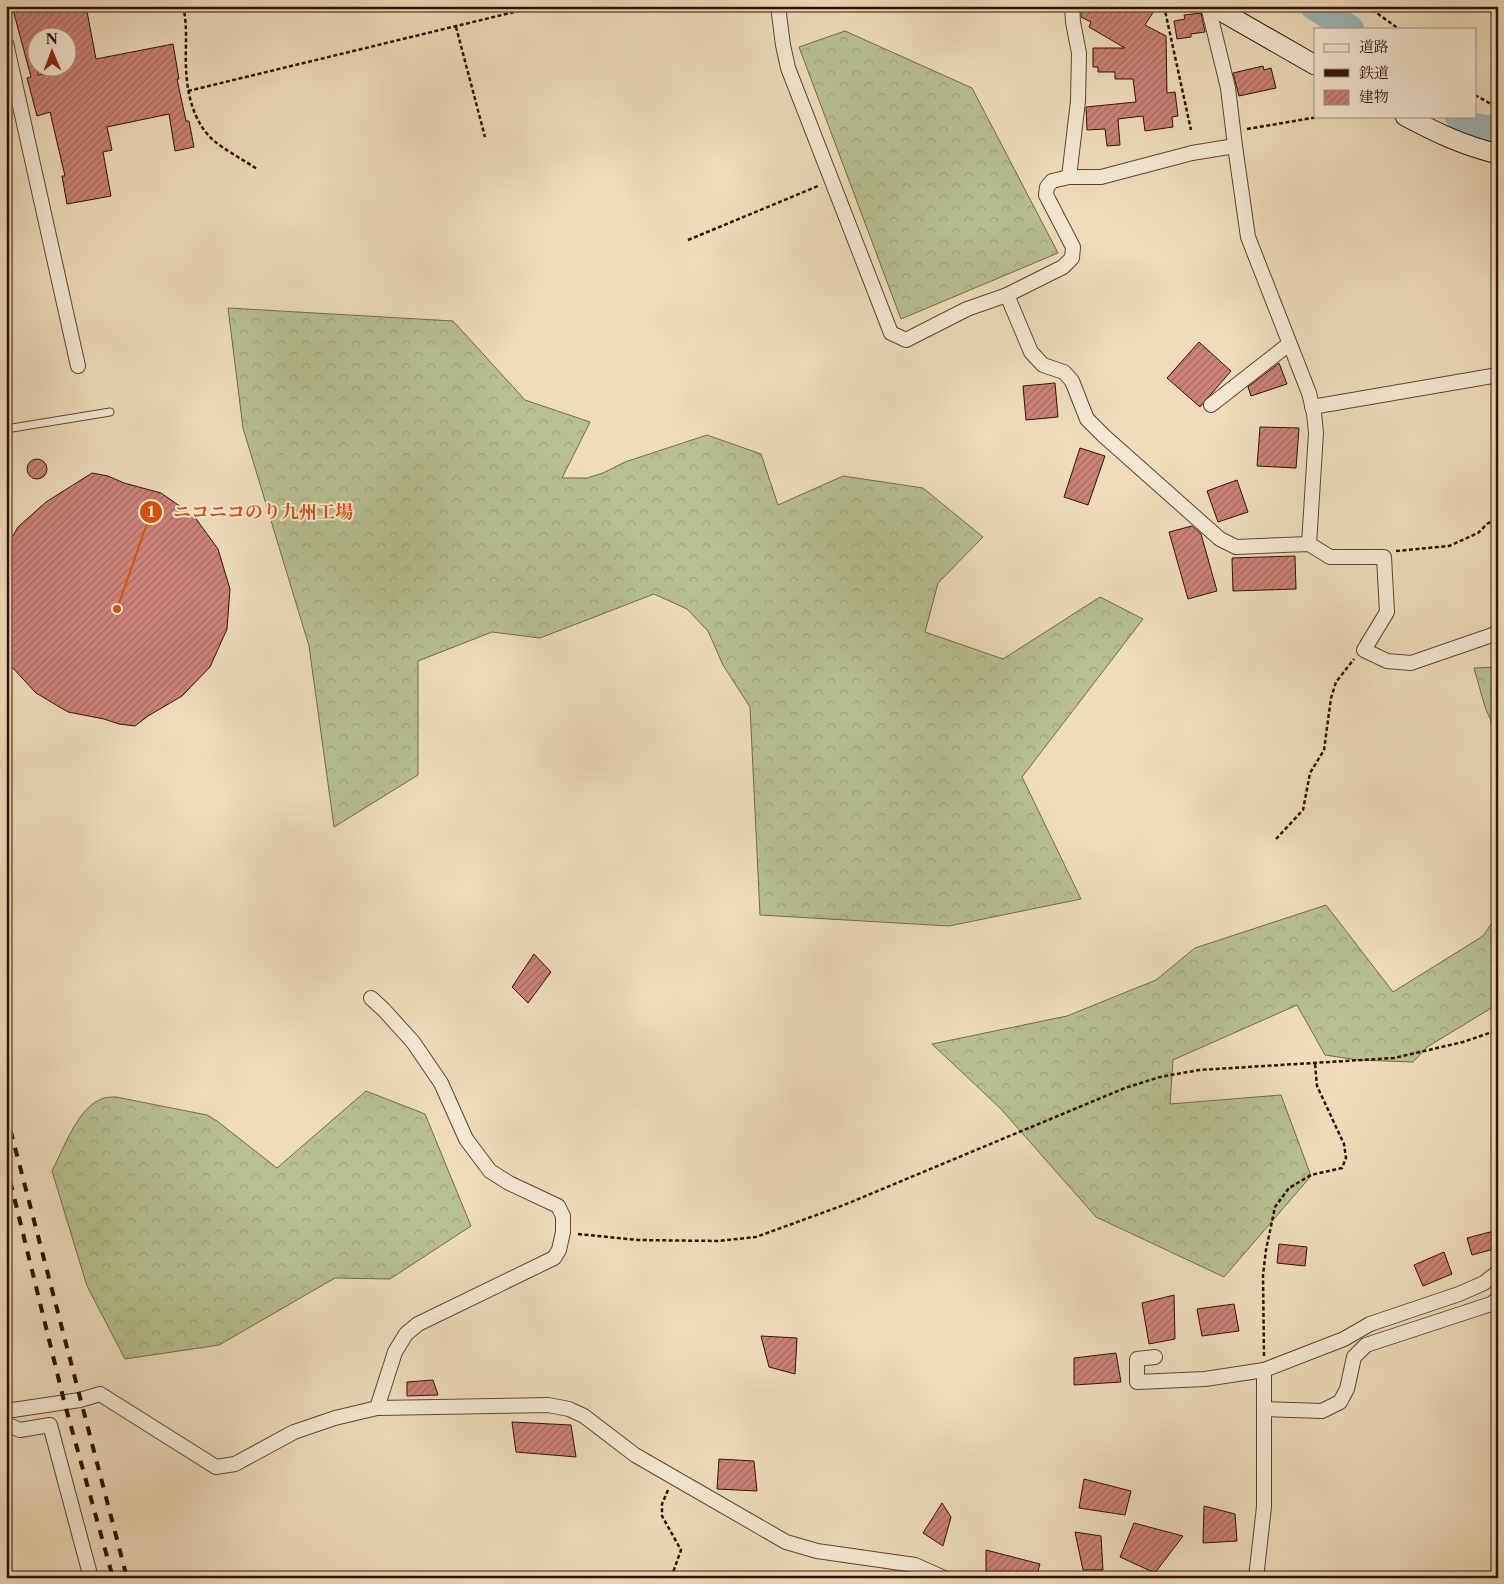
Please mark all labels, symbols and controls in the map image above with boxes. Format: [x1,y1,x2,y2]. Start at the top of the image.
north arrow [28,28,78,78]
legend [1314,28,1476,118]
text: N [46,30,58,48]
text: 道路 [1359,37,1389,56]
text: 鉄道 [1359,63,1389,82]
text: 建物 [1359,87,1389,106]
callout: ニコニコのり九州工場 [138,496,363,529]
text: ニコニコのり九州工場 [173,501,353,523]
text: 1 [148,502,155,521]

